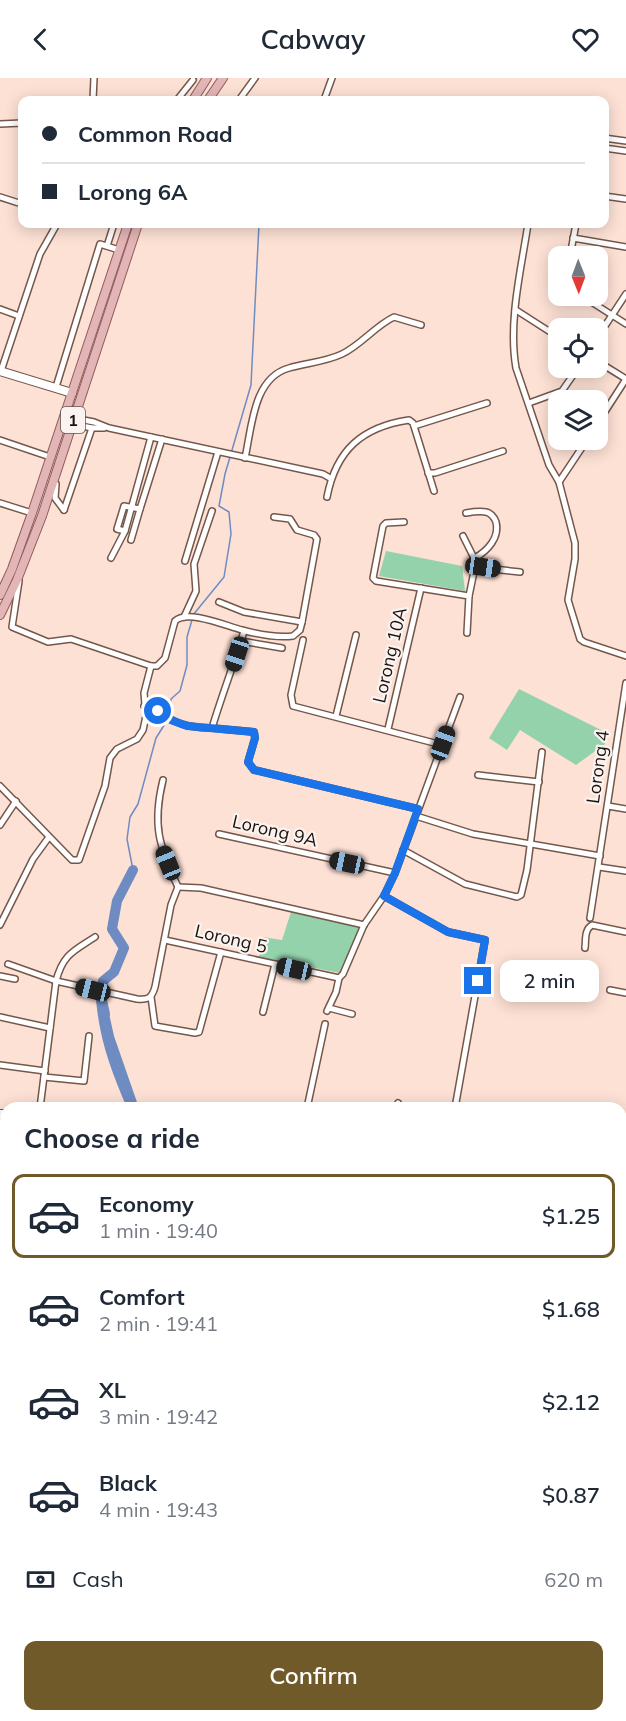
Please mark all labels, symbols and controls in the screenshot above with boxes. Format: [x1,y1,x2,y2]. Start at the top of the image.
text: Cabway [261,22,365,56]
icon: back [24,23,57,56]
icon: heart [569,23,602,56]
text: Common Road [78,120,233,148]
text: Lorong 6A [78,178,187,206]
north arrow [548,246,608,306]
map controls [548,246,608,450]
button: locate [548,318,608,378]
button: layers [548,390,608,450]
road number: 1 [61,407,85,433]
car [464,556,502,578]
street label: Lorong 10A [367,605,412,705]
car [223,634,251,674]
route start [144,697,171,724]
car [428,723,458,763]
street label: Lorong 4 [581,729,614,805]
street label: Lorong 9A [230,810,320,851]
car [153,843,183,883]
car [328,850,366,876]
street label: Lorong 5 [193,919,270,958]
car [274,956,314,982]
callout: 2 min [499,960,598,1002]
route end [464,967,491,994]
text: 2 min [524,968,575,993]
car [73,977,113,1003]
text: Choose a ride [24,1121,200,1155]
icon: car [27,1189,81,1243]
text: Economy [99,1190,194,1218]
text: $1.25 [542,1202,600,1230]
text: 1 min · 19:40 [99,1218,218,1243]
icon: car [27,1282,81,1336]
text: Comfort [99,1283,185,1311]
text: $1.68 [542,1295,600,1323]
text: 2 min · 19:41 [99,1311,218,1336]
icon: car [27,1375,81,1429]
text: XL [99,1376,126,1404]
text: $2.12 [542,1388,600,1416]
text: 3 min · 19:42 [99,1404,218,1429]
icon: car [27,1468,81,1522]
text: Black [99,1469,157,1497]
text: $0.87 [542,1481,600,1509]
text: 4 min · 19:43 [99,1497,218,1522]
icon: cash [24,1563,57,1596]
text: Cash [72,1565,124,1593]
text: 620 m [544,1567,603,1592]
button: Confirm [24,1641,603,1710]

